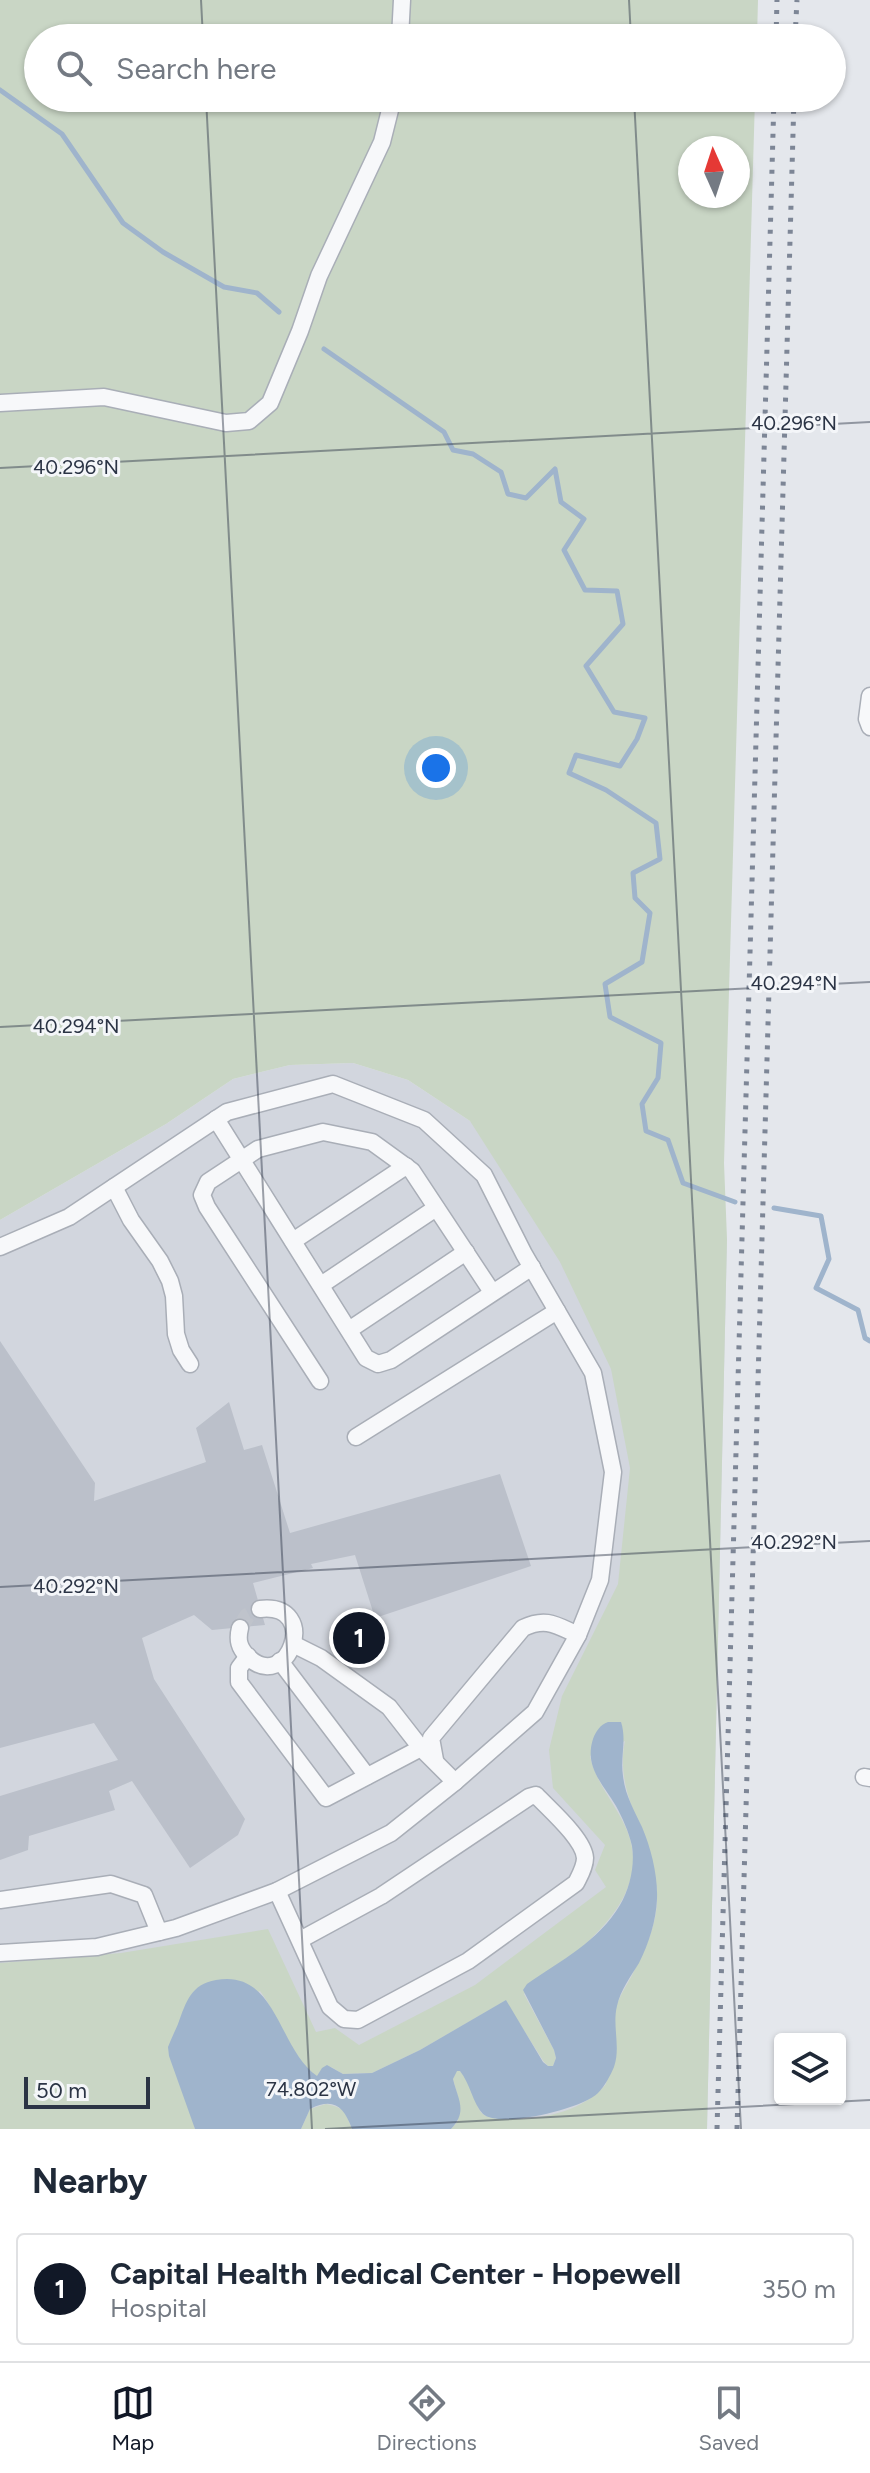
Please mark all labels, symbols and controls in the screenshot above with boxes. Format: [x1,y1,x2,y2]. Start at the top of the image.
search box [24,24,846,112]
icon: search [52,46,96,90]
text: Search here [116,50,276,87]
north arrow [678,136,750,208]
text: 40.296°N [751,411,837,435]
text: 40.296°N [33,455,119,479]
your location [416,748,456,788]
text: 40.294°N [750,971,838,995]
text: 40.294°N [32,1014,120,1038]
text: 40.292°N [751,1530,837,1554]
text: 40.292°N [33,1574,119,1598]
pin: 1 [333,1608,385,1668]
map controls [774,2033,846,2105]
button: layers [774,2033,846,2105]
scale bar [24,2073,150,2109]
text: 50 m [36,2077,87,2104]
text: 74.802°W [266,2077,356,2101]
text: Nearby [32,2161,147,2202]
text: Capital Health Medical Center - Hopewell [110,2255,681,2292]
text: 1 [55,2273,65,2305]
text: 350 m [762,2273,836,2305]
text: Hospital [110,2292,207,2324]
tab: Map [111,2381,155,2456]
tab: Directions [377,2381,477,2456]
tab: Saved [698,2381,759,2456]

